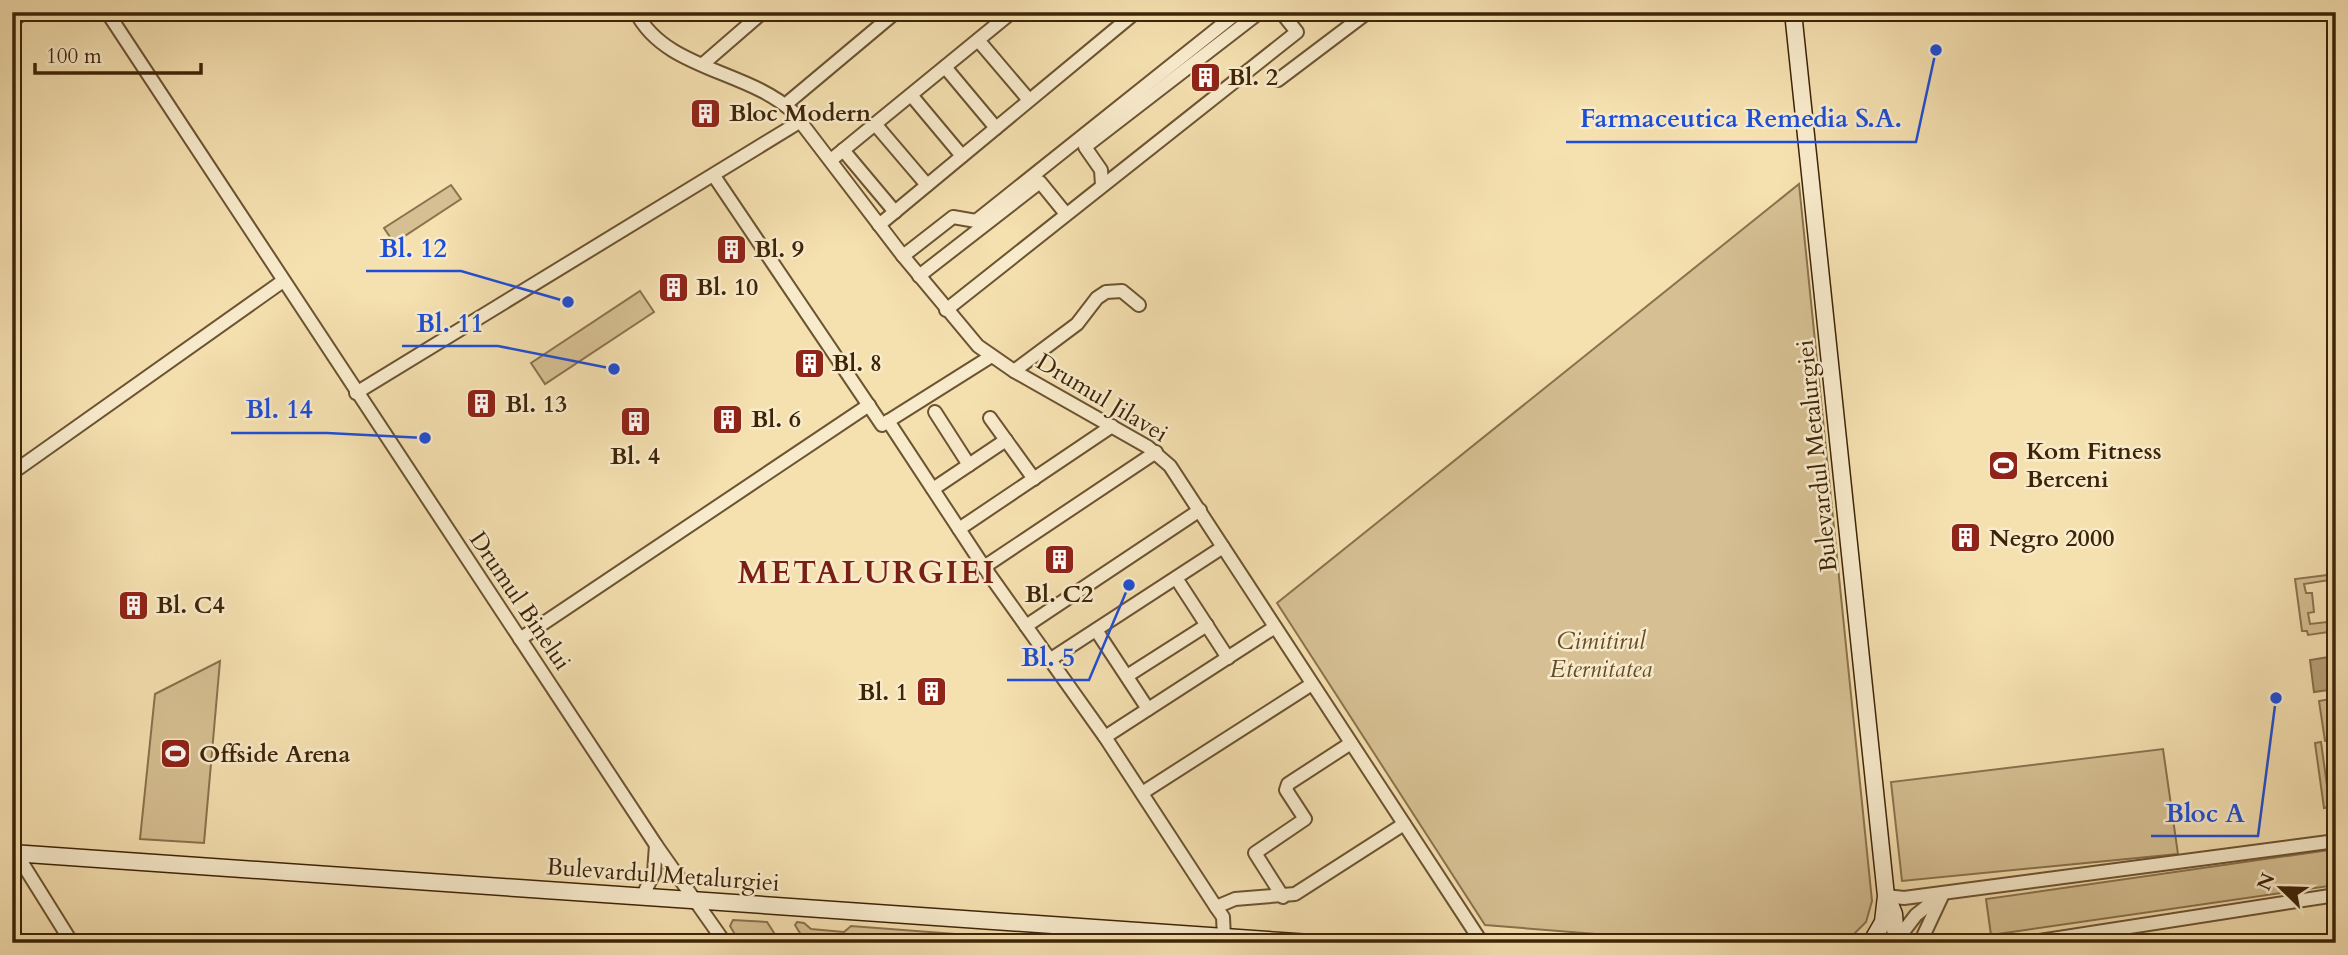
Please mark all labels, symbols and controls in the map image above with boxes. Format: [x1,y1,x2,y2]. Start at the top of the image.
scale bar [35,32,201,76]
text: 100 m [46,42,102,71]
building icon: Bl. 2 [1188,60,1222,94]
place label: Bl. 2 [1228,61,1278,94]
callout: Farmaceutica Remedia S.A. [1566,95,1916,142]
building icon: Bloc Modern [689,96,723,130]
place label: Bloc Modern [729,97,872,130]
text: Farmaceutica Remedia S.A. [1580,101,1902,136]
callout: Bl. 12 [366,224,461,271]
text: Bl. 12 [379,231,447,266]
building icon: Bl. 9 [714,232,748,266]
place label: Bl. 9 [754,233,804,266]
building icon: Bl. 10 [656,270,690,304]
place label: Bl. 10 [696,271,758,304]
callout: Bl. 11 [402,299,498,346]
text: Bl. 11 [416,306,484,341]
street label: Bulevardul Metalurgiei [1788,338,1846,574]
building icon: Bl. 8 [792,346,826,380]
street label: Drumul Jilavei [1030,346,1174,451]
place label: Bl. 8 [832,347,882,380]
callout: Bl. 14 [231,386,327,433]
building icon: Bl. 13 [465,387,499,421]
place label: Bl. 13 [505,388,567,421]
text: Bl. 14 [245,392,313,427]
building icon: Bl. 6 [711,402,745,436]
place label: Bl. 6 [751,403,801,436]
building icon: Bl. 4 [618,405,652,439]
place label: Kom Fitness Berceni [2026,435,2162,496]
place label: Bl. 4 [610,440,660,473]
sports icon: Kom Fitness Berceni [1986,448,2020,482]
building icon: Negro 2000 [1949,521,1983,555]
place label: Negro 2000 [1989,522,2114,555]
street label: Drumul Binelui [461,525,579,677]
building icon: Bl. C2 [1042,543,1076,577]
district label: METALURGIEI [737,551,997,595]
place label: Bl. C2 [1025,578,1093,611]
building icon: Bl. C4 [116,588,150,622]
place label: Bl. C4 [156,589,225,622]
park label: Cimitirul Eternitatea [1550,625,1652,686]
callout: Bl. 5 [1007,633,1089,680]
text: Bl. 5 [1021,640,1075,675]
building icon: Bl. 1 [914,675,948,709]
place label: Bl. 1 [858,676,908,709]
sports icon: Offside Arena [159,737,193,771]
place label: Offside Arena [199,738,350,771]
callout: Bloc A [2151,789,2258,836]
text: Bloc A [2165,796,2245,831]
street label: Bulevardul Metalurgiei [545,850,781,900]
north arrow [2246,853,2316,923]
text: N [2251,869,2282,894]

